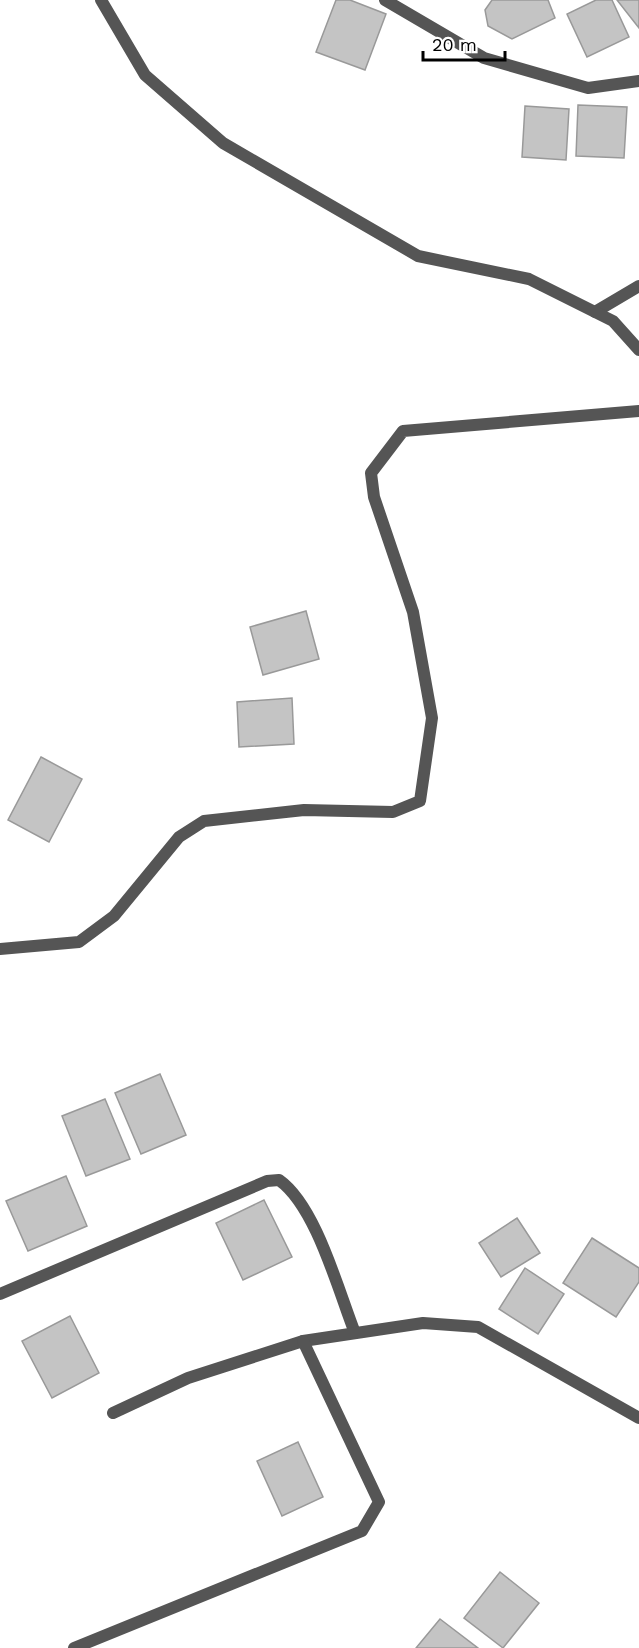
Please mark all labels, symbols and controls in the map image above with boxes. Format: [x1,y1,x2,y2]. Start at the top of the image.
scale bar [423,24,506,62]
text: 20 m [432,34,477,55]

